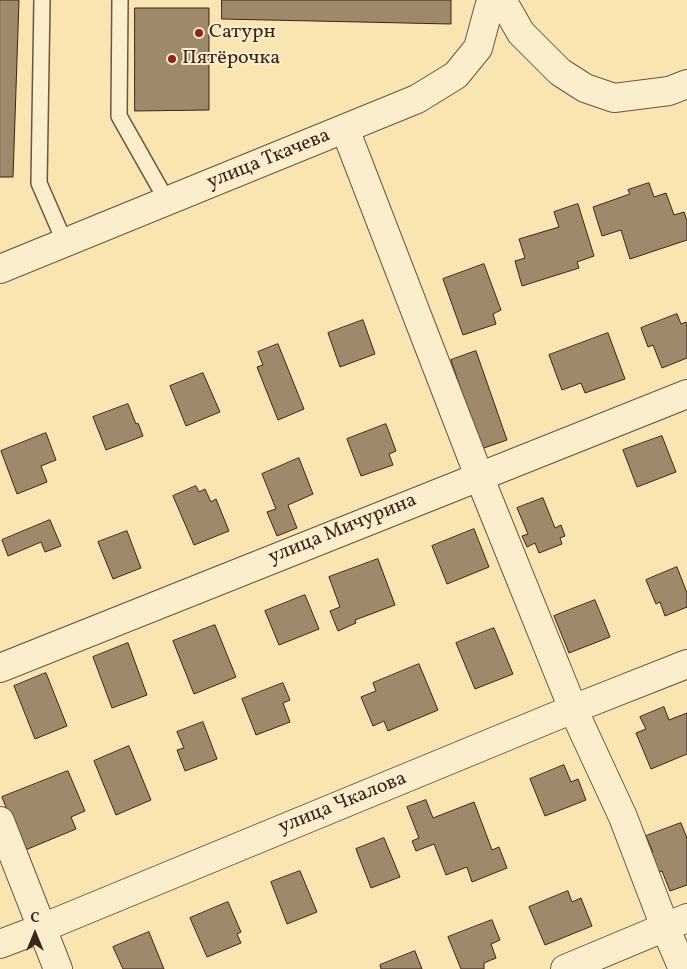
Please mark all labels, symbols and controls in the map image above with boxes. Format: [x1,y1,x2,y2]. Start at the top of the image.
place label: Сатурн [209,21,276,45]
marker: Сатурн [193,27,205,39]
place label: Пятёрочка [182,47,280,71]
marker: Пятёрочка [166,53,178,65]
street label: улица Ткачева [204,124,334,196]
street label: улица Мичурина [265,489,421,571]
street label: улица Чкалова [275,767,411,841]
north arrow [10,909,60,959]
text: С [30,909,40,928]

